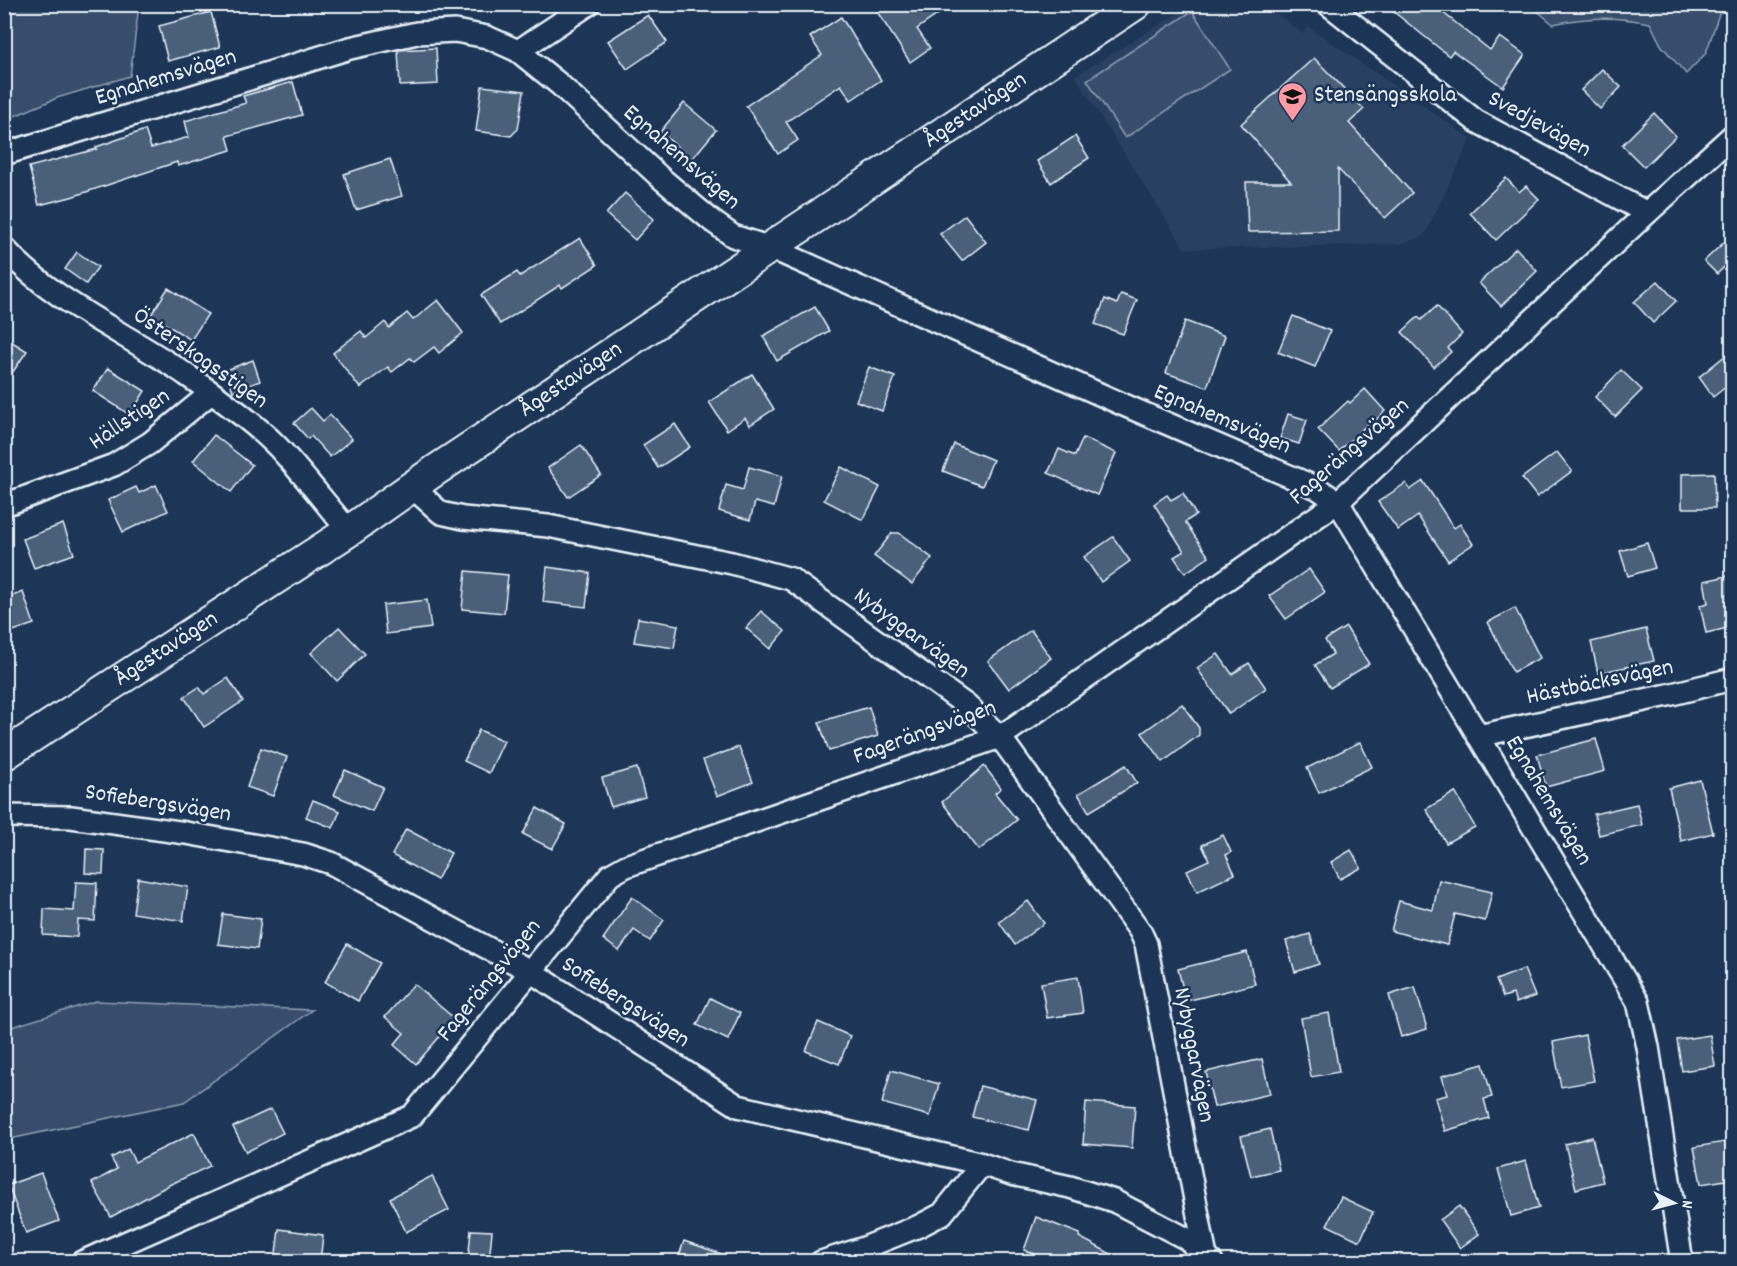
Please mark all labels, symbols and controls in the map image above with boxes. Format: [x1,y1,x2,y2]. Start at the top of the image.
street label: Egnahemsvägen [91,40,241,116]
street label: Ågestavägen [917,64,1034,158]
place label: Stensängsskola [1314,79,1457,113]
school or university icon: Stensängsskola [1277,80,1309,122]
street label: Svedjevägen [1481,83,1597,167]
street label: Egnahemsvägen [615,97,747,219]
street label: Österskogsstigen [125,300,275,418]
street label: Ågestavägen [513,333,630,427]
street label: Egnahemsvägen [1148,376,1296,464]
street label: Hällstigen [83,380,177,460]
street label: Fagerängsvägen [1282,390,1418,514]
street label: Nybyggarvägen [846,580,976,688]
street label: Ågestavägen [108,603,225,696]
street label: Hästbäcksvägen [1523,651,1677,715]
street label: Fagerängsvägen [849,691,1001,775]
street label: Egnahemsvägen [1496,730,1600,872]
street label: Sofiebergsvägen [82,776,234,832]
street label: Fagerängsvägen [430,912,550,1050]
street label: Sofiebergsvägen [554,949,696,1057]
street label: Nybyggarvägen [1163,985,1223,1125]
north arrow [1644,1173,1704,1233]
text: N [1675,1199,1698,1210]

